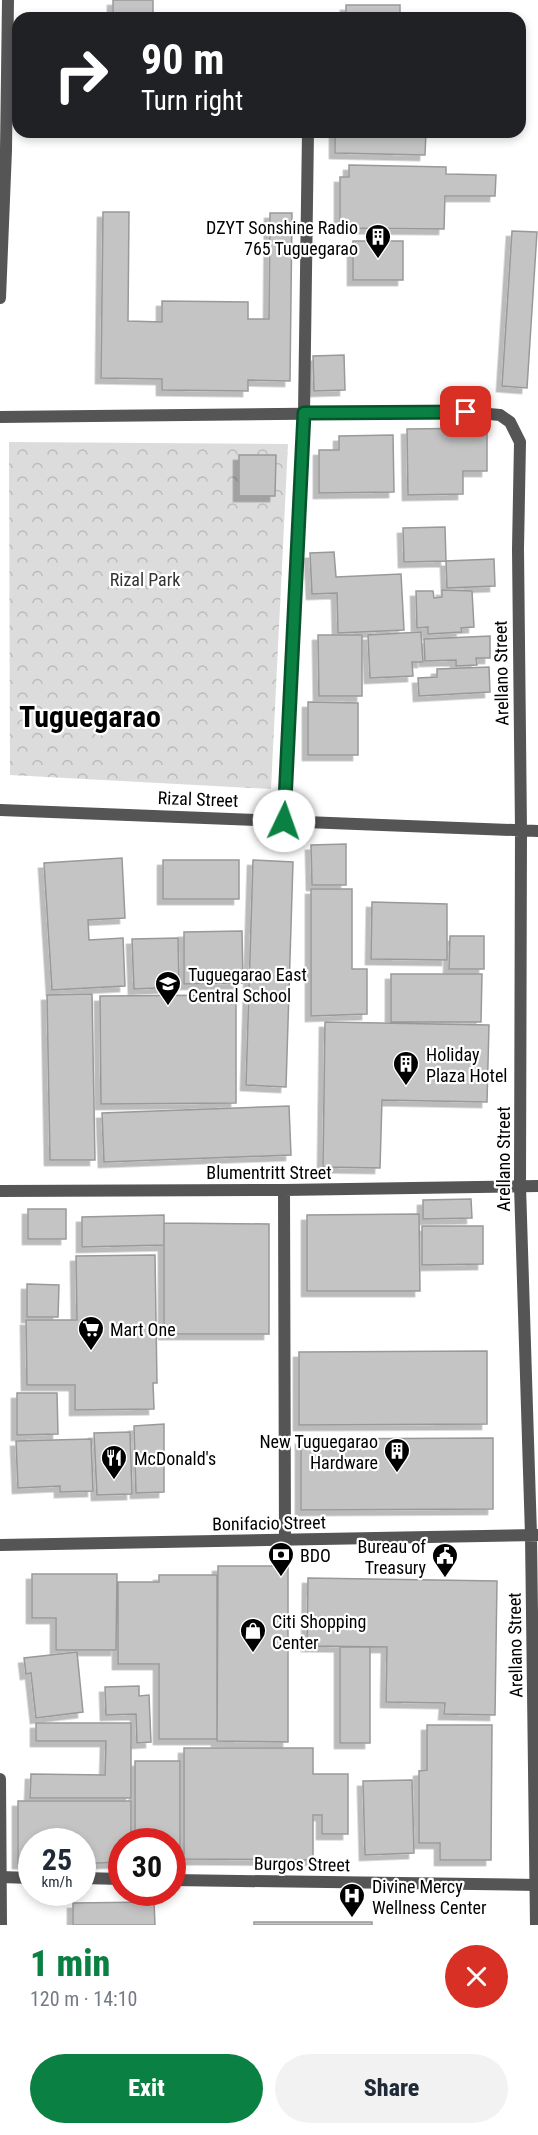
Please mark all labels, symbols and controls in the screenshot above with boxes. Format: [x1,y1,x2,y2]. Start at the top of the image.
text: 90 m [141,35,224,84]
icon: right [42,36,120,114]
text: Turn right [141,85,243,117]
place label: DZYT Sonshine Radio 765 Tuguegarao [206,217,358,259]
building icon: DZYT Sonshine Radio 765 Tuguegarao [363,222,393,260]
pin [440,386,491,437]
icon: arrive [449,395,482,428]
park label: Rizal Park [110,569,180,590]
street label: Arellano Street [490,620,512,726]
district label: Tuguegarao [19,699,161,734]
street label: Rizal Street [157,787,239,811]
position arrow [252,789,316,853]
place label: Tuguegarao East Central School [188,964,307,1006]
school or university icon: Tuguegarao East Central School [153,969,183,1007]
place label: Holiday Plaza Hotel [426,1044,507,1086]
building icon: Holiday Plaza Hotel [391,1049,421,1087]
street label: Arellano Street [493,1106,514,1212]
street label: Blumentritt Street [206,1162,332,1183]
supermarket icon: Mart One [76,1314,106,1352]
place label: Mart One [110,1319,176,1340]
place label: New Tuguegarao Hardware [259,1431,378,1473]
building icon: New Tuguegarao Hardware [382,1436,412,1474]
restaurant icon: McDonald's [99,1443,129,1481]
place label: McDonald's [134,1448,216,1469]
street label: Bonifacio Street [212,1512,326,1534]
place label: Bureau of Treasury [358,1536,426,1578]
bank icon: BDO [266,1540,296,1578]
public building icon: Bureau of Treasury [430,1541,460,1579]
place label: BDO [300,1545,331,1566]
street label: Arellano Street [504,1592,526,1698]
place label: Citi Shopping Center [272,1611,366,1653]
shop icon: Citi Shopping Center [238,1616,268,1654]
speed limit sign: 30 [108,1828,186,1906]
text: 25 [42,1842,72,1877]
street label: Burgos Street [254,1853,350,1875]
text: km/h [42,1873,72,1891]
place label: Divine Mercy Wellness Center [372,1876,487,1918]
hospital icon: Divine Mercy Wellness Center [337,1881,367,1919]
text: 1 min [30,1943,110,1985]
button: close [445,1945,508,2008]
text: 120 m · 14:10 [30,1987,137,2011]
button: Exit [30,2054,263,2123]
button: Share [275,2054,508,2123]

